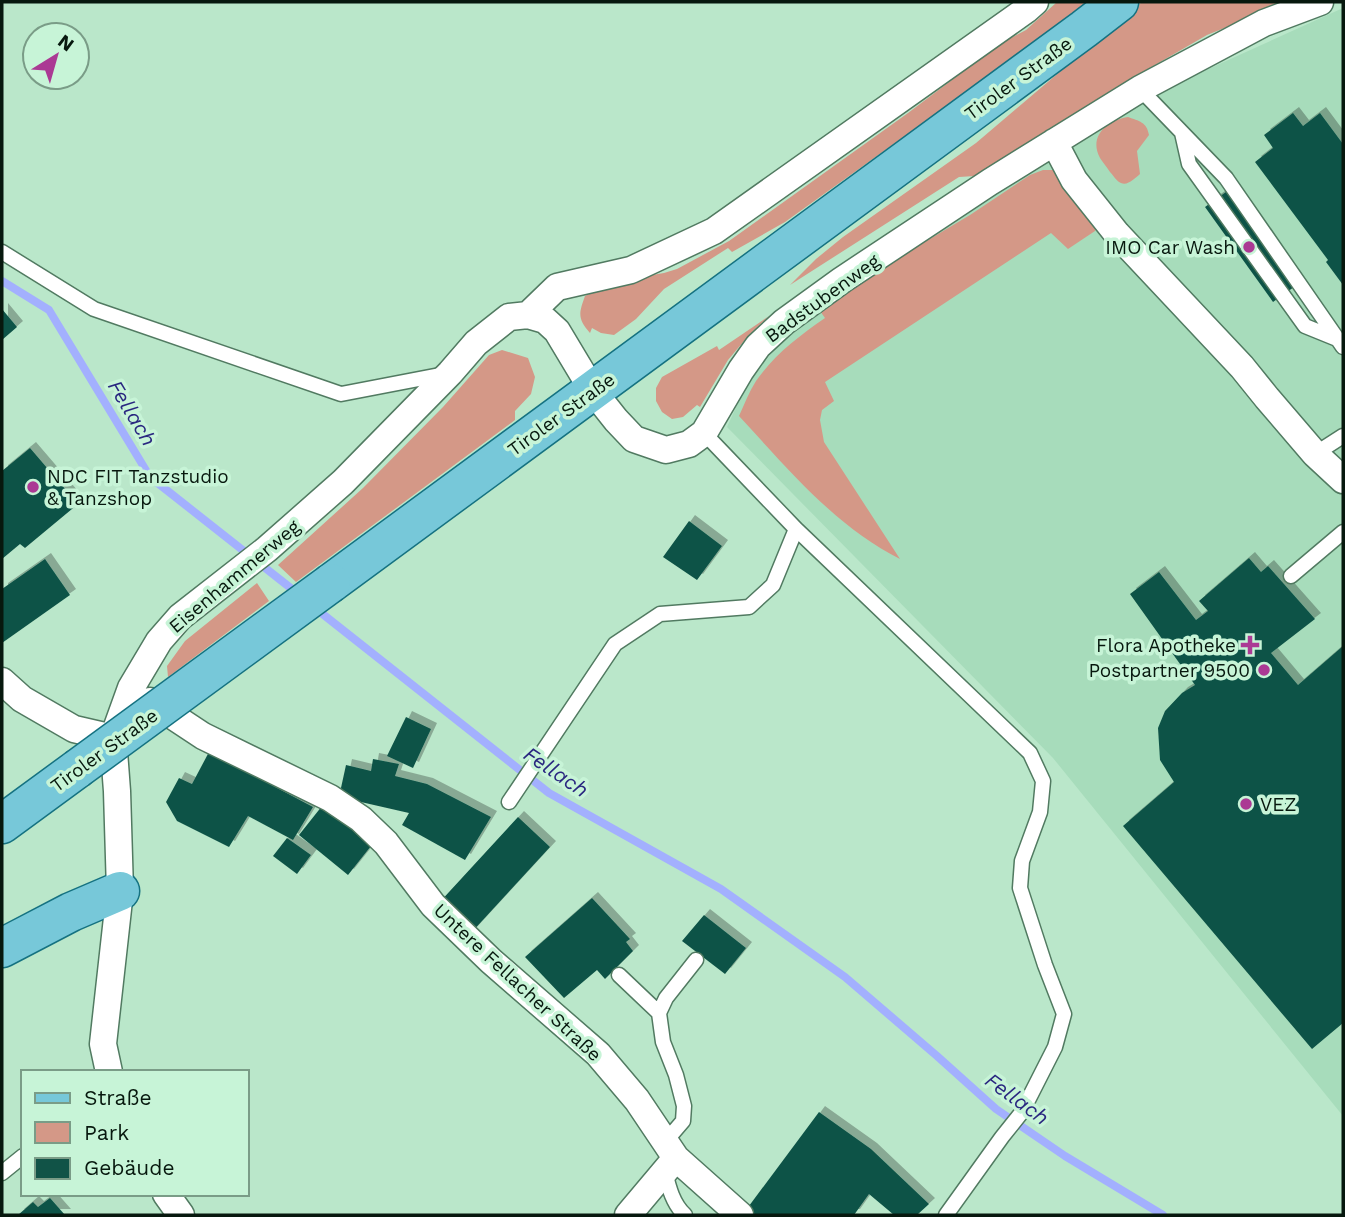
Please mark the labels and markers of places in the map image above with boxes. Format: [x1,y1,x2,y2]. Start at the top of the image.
place label: IMO Car Wash [1105,236,1235,259]
marker: IMO Car Wash [1241,239,1257,255]
place label: NDC FIT Tanzstudio & Tanzshop [47,465,229,510]
marker: NDC FIT Tanzstudio & Tanzshop [25,479,41,495]
place label: Flora Apotheke [1096,634,1236,657]
marker: Flora Apotheke [1242,637,1258,653]
place label: Postpartner 9500 [1088,659,1250,682]
marker: Postpartner 9500 [1256,662,1272,678]
place label: VEZ [1260,793,1296,816]
marker: VEZ [1238,796,1254,812]

